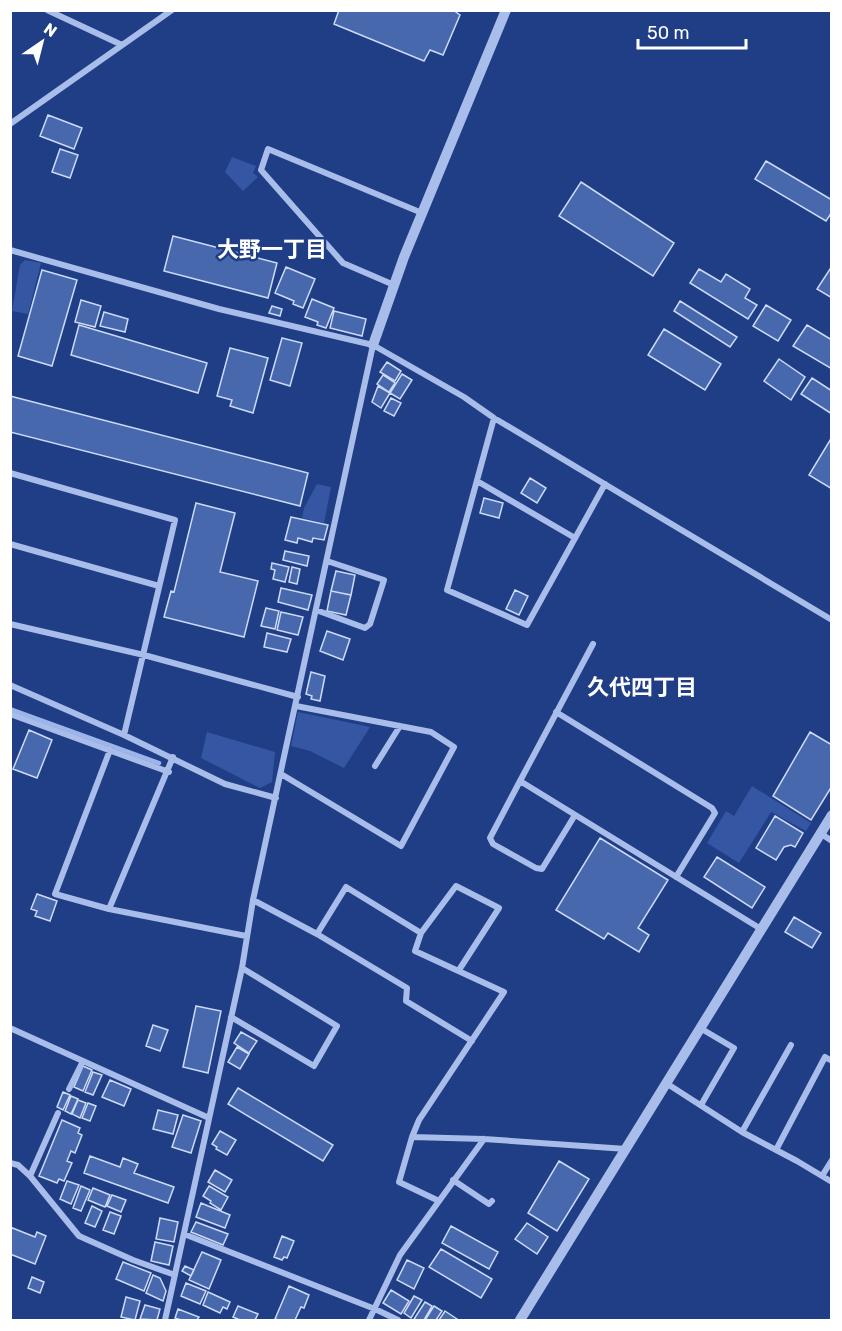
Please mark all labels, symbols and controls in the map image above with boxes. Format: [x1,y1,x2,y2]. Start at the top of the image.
north arrow [12,12,72,72]
scale bar [638,12,746,50]
text: N [40,19,60,41]
text: 50 m [647,22,690,44]
district label: 大野一丁目 [217,236,327,263]
district label: 久代四丁目 [587,674,697,701]

